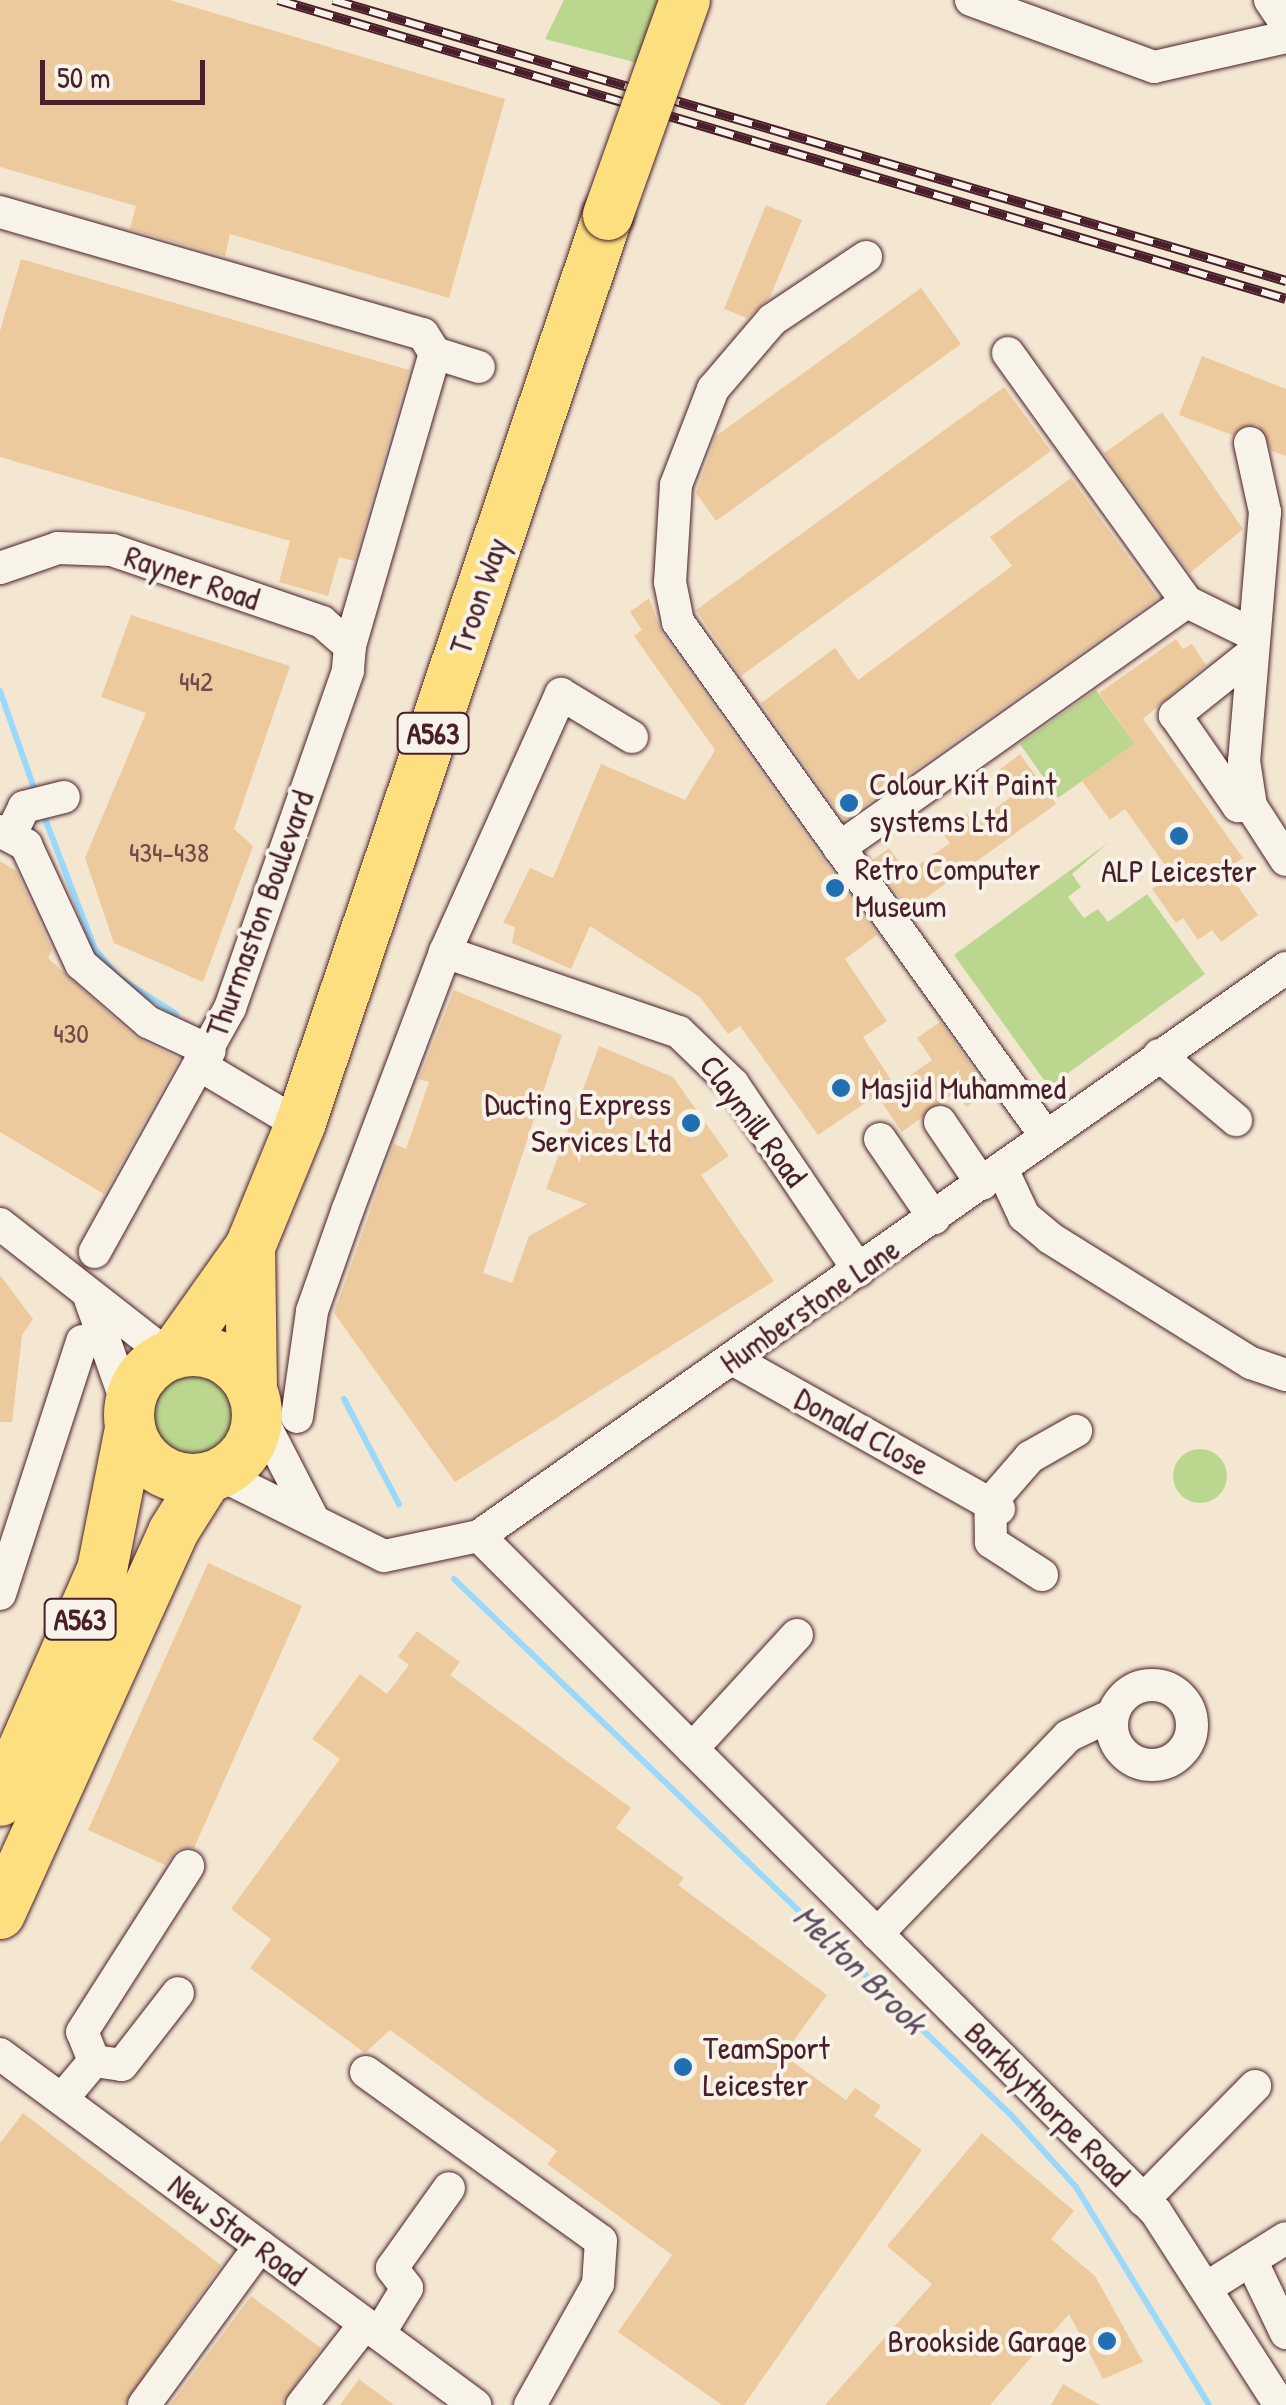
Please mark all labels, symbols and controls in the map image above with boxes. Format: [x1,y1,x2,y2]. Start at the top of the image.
scale bar [45,40,210,102]
text: 50 m [57,57,110,97]
street label: Troon Way [441,533,517,659]
street label: Rayner Road [120,537,264,619]
house number: 442 [179,664,213,698]
road number: A563 [396,708,470,758]
place label: Colour Kit Paint systems Ltd [869,766,1056,841]
street label: Thurmaston Boulevard [198,786,322,1042]
marker: Colour Kit Paint systems Ltd [838,792,860,814]
marker: ALP Leicester [1168,825,1190,847]
house number: 434-438 [129,835,209,869]
place label: Retro Computer Museum [855,851,1041,926]
place label: ALP Leicester [1101,852,1257,890]
marker: Retro Computer Museum [824,877,846,899]
house number: 430 [53,1016,89,1050]
street label: Claymill Road [691,1048,815,1194]
place label: Masjid Muhammed [861,1069,1066,1107]
marker: Masjid Muhammed [830,1077,852,1099]
place label: Ducting Express Services Ltd [484,1086,671,1161]
marker: Ducting Express Services Ltd [680,1112,702,1134]
street label: Humberstone Lane [713,1230,907,1382]
street label: Donald Close [788,1379,936,1485]
road number: A563 [42,1594,118,1644]
water label: Melton Brook [785,1896,935,2042]
street label: Barkbythorpe Road [957,2014,1137,2194]
place label: TeamSport Leicester [703,2030,830,2105]
marker: TeamSport Leicester [672,2056,694,2078]
street label: New Star Road [161,2166,313,2294]
place label: Brookside Garage [888,2322,1087,2360]
marker: Brookside Garage [1096,2330,1118,2352]

